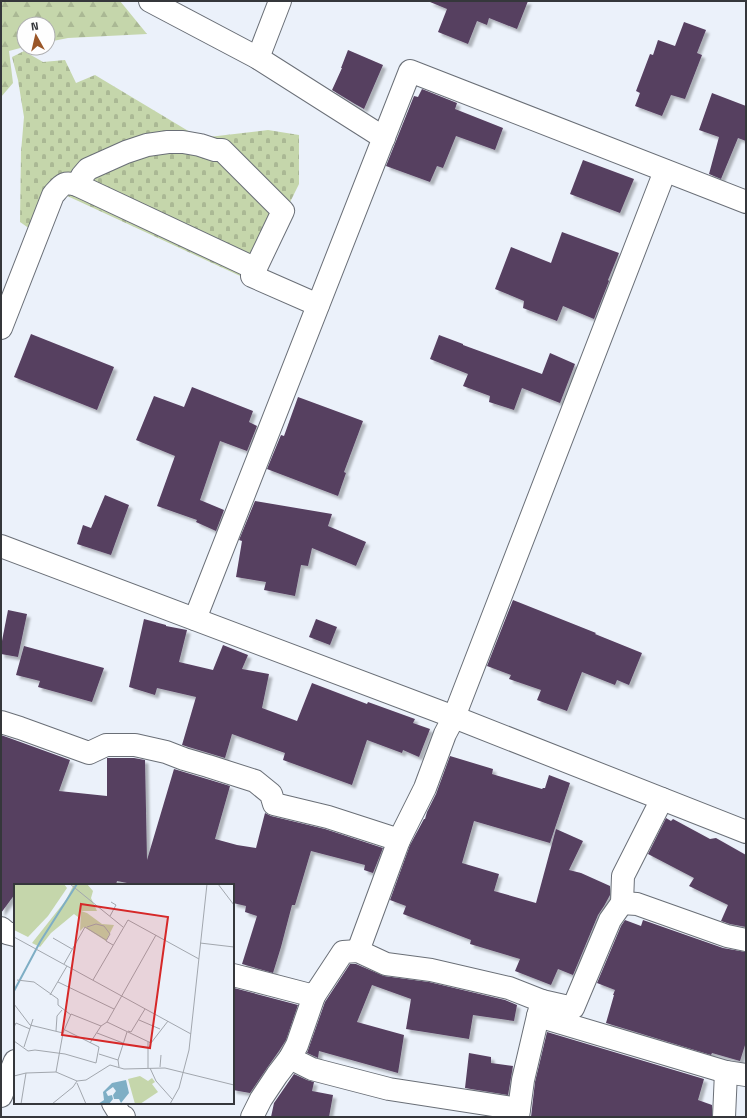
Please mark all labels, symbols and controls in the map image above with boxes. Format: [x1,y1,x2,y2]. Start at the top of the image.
north arrow [16,16,56,56]
text: N [30,18,39,35]
inset map [14,884,234,1104]

